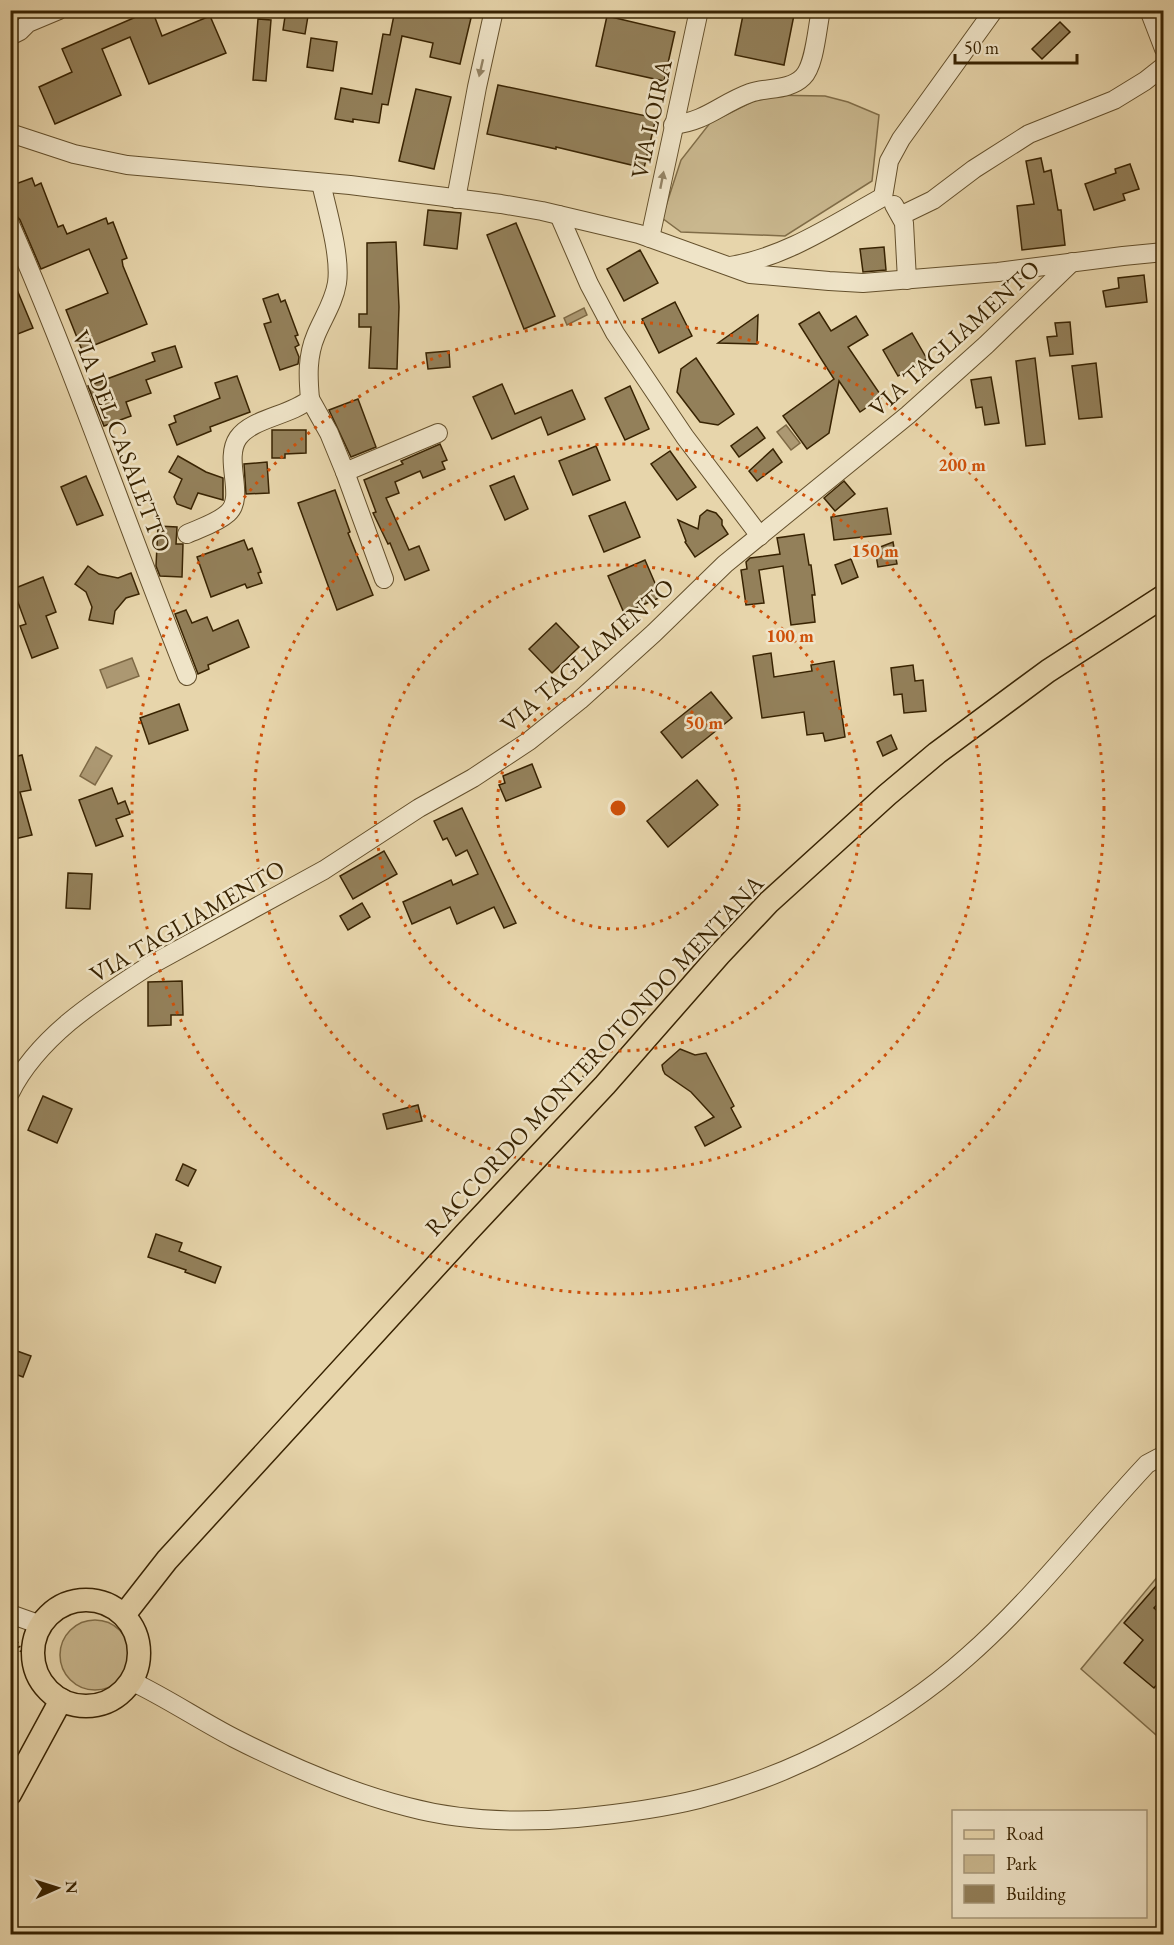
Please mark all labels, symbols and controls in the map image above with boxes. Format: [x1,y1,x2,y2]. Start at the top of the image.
scale bar [955,27,1076,65]
text: 50 m [964,36,999,59]
street label: VIA LOIRA [623,56,679,181]
one-way arrow [476,58,486,77]
one-way arrow [658,171,667,190]
street label: VIA TAGLIAMENTO [862,253,1046,423]
street label: VIA DEL CASALETTO [65,326,179,556]
text: 200 m [938,453,986,476]
text: 150 m [851,539,899,562]
street label: VIA TAGLIAMENTO [494,571,680,739]
text: 100 m [766,624,814,647]
text: 50 m [685,711,723,734]
centre of rings [608,798,628,818]
street label: VIA TAGLIAMENTO [84,853,290,989]
street label: RACCORDO MONTEROTONDO MENTANA [418,868,770,1242]
legend [952,1810,1147,1918]
text: Road [1006,1822,1045,1845]
text: Park [1006,1852,1037,1875]
north arrow [27,1858,87,1918]
text: N [61,1880,82,1894]
text: Building [1006,1882,1066,1905]

